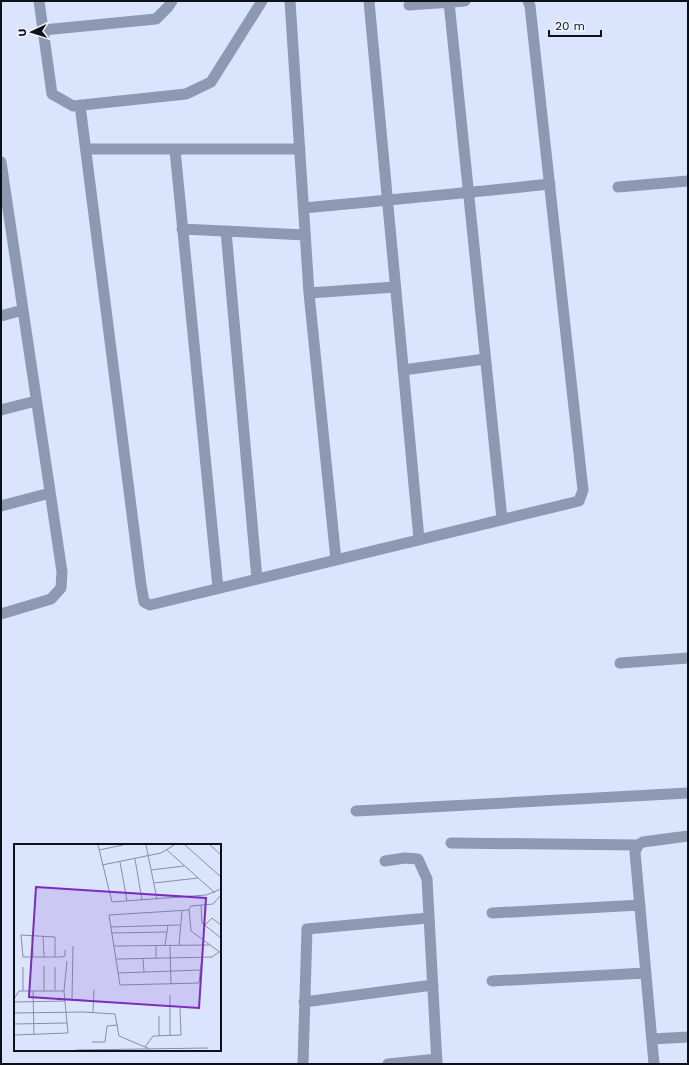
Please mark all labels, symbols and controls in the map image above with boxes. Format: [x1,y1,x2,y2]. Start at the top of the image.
north arrow [12,12,52,52]
scale bar [549,12,601,38]
text: 20 m [555,19,585,33]
text: U [16,28,29,37]
inset map [14,844,221,1051]

